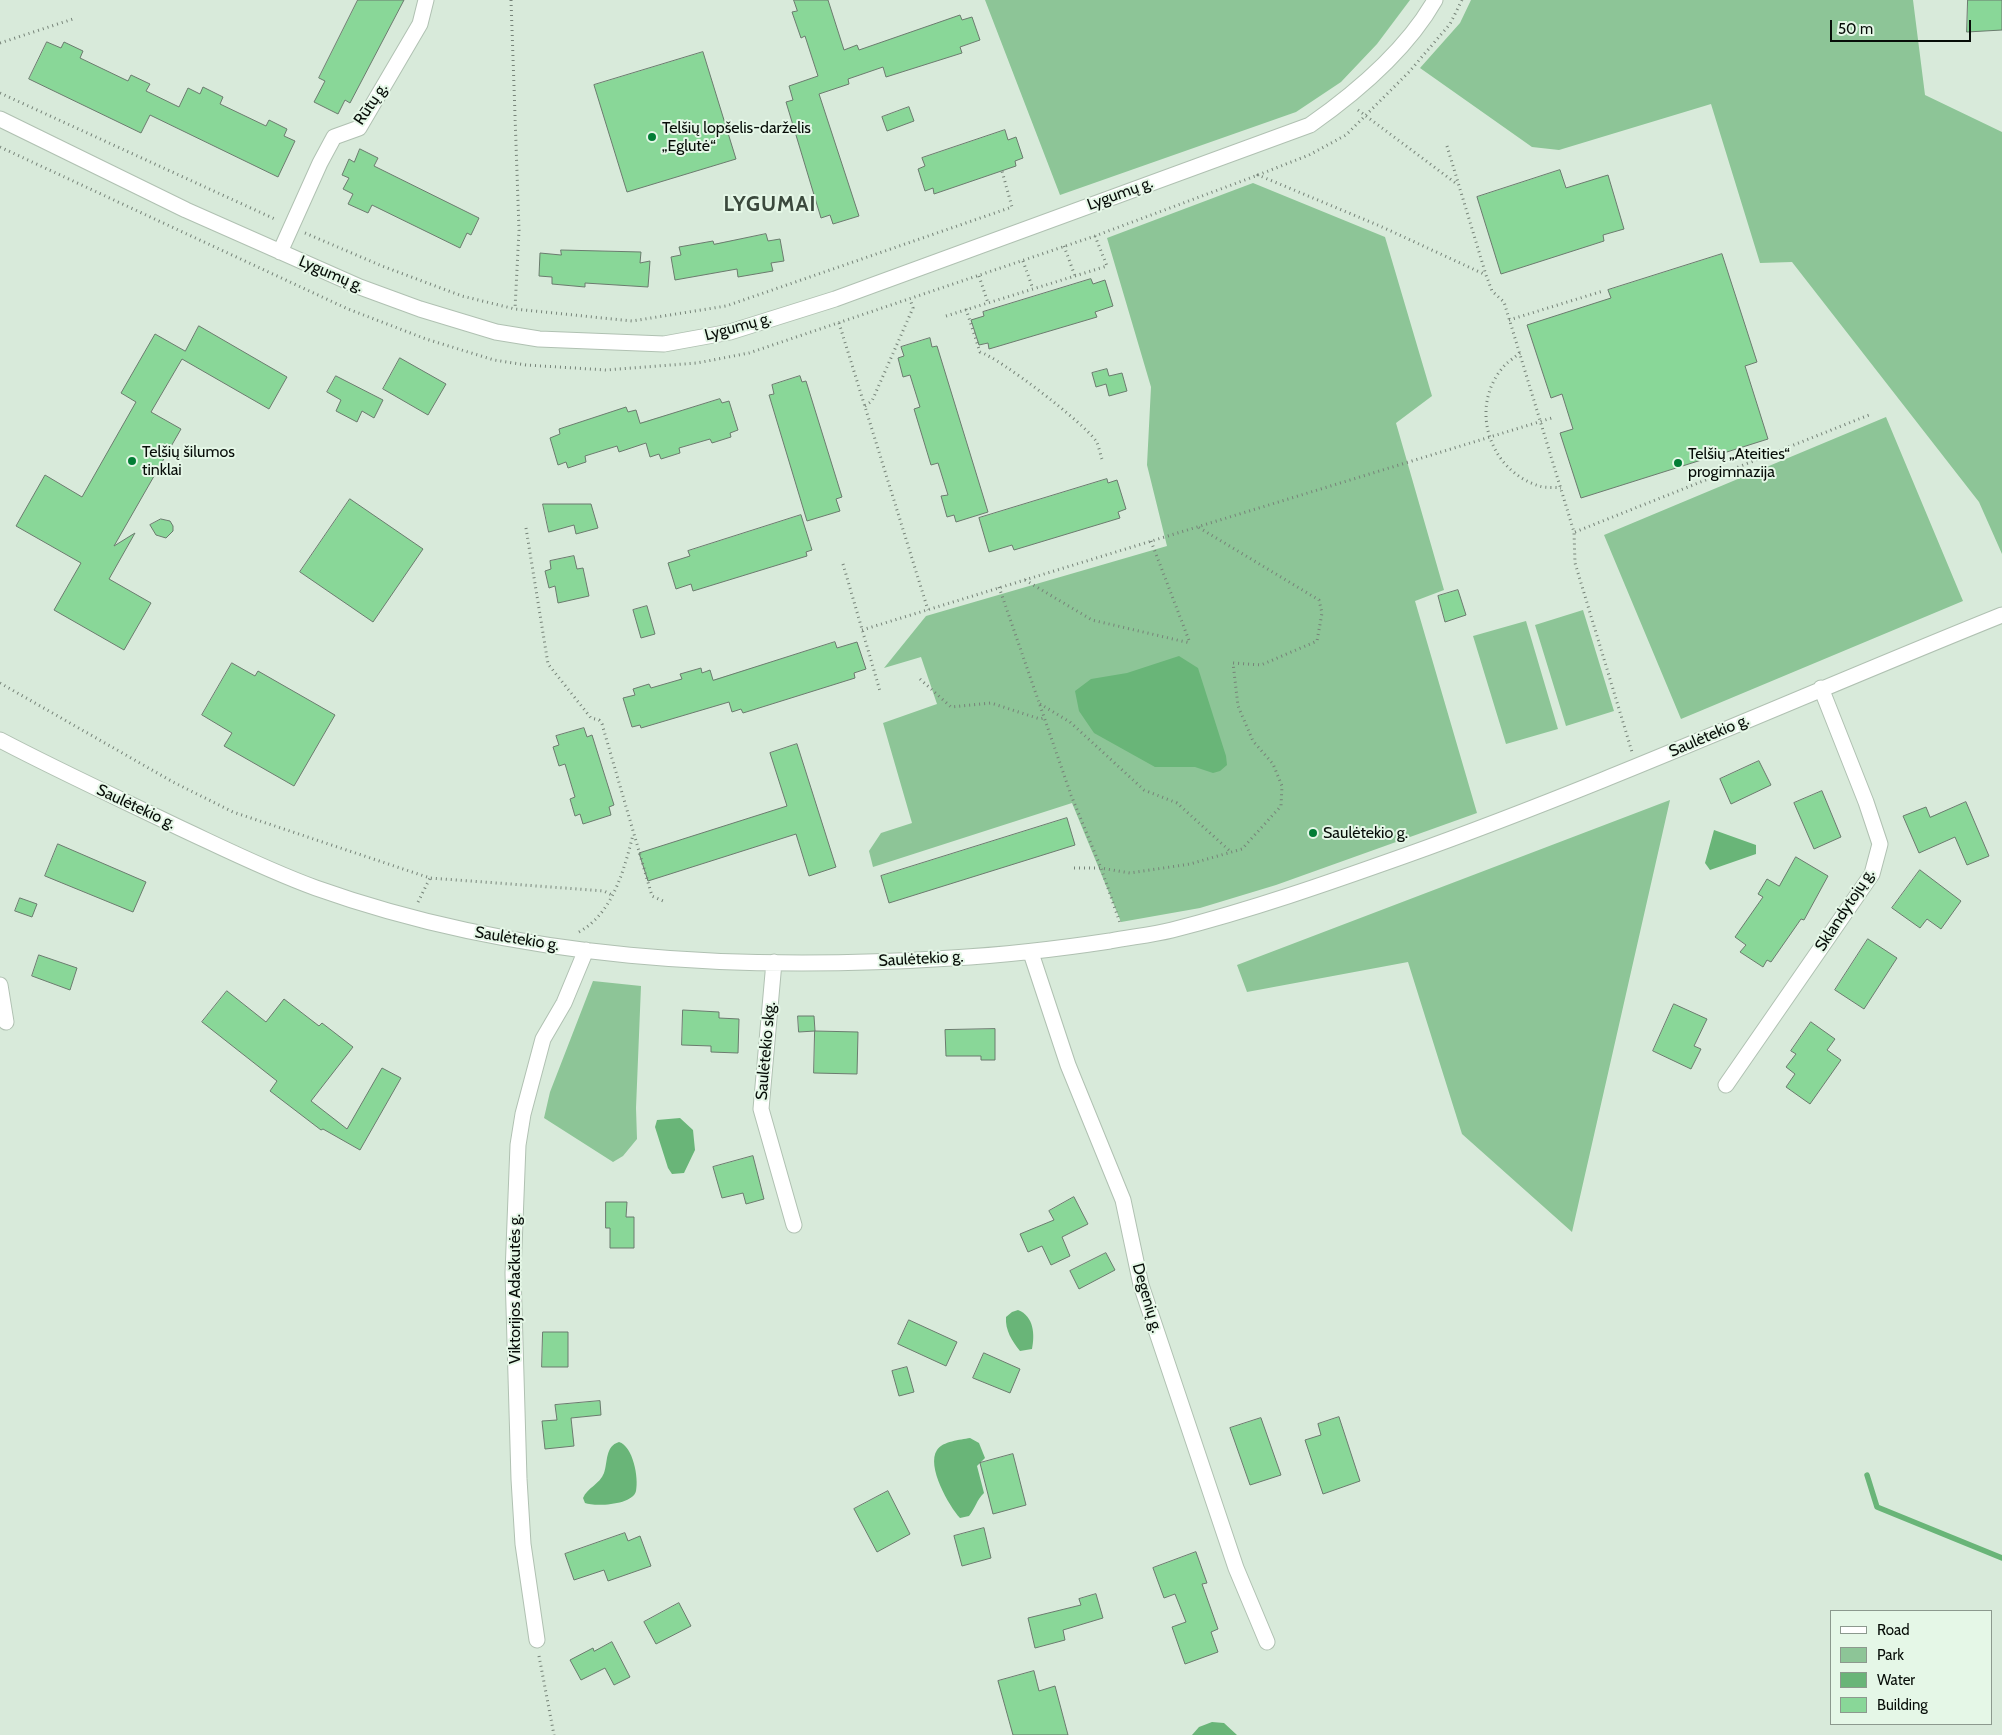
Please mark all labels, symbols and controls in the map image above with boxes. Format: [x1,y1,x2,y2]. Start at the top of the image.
scale bar [1832,10,1973,42]
text: 50 m [1838,20,1873,38]
street label: Rūtų g. [350,79,392,129]
place label: Telšių lopšelis-darželis „Eglutė“ [662,118,811,156]
marker: Telšių lopšelis-darželis „Eglutė“ [646,131,658,143]
street label: Lygumų g. [1085,173,1155,215]
district label: LYGUMAI [723,192,817,218]
street label: Lygumų g. [296,252,366,296]
street label: Lygumų g. [702,309,774,345]
place label: Telšių šilumos tinklai [142,442,235,480]
place label: Telšių „Ateities“ progimnazija [1688,444,1790,482]
marker: Telšių šilumos tinklai [126,455,138,467]
marker: Telšių „Ateities“ progimnazija [1672,457,1684,469]
street label: Saulėtekio g. [1666,711,1752,761]
street label: Saulėtekio g. [93,780,179,834]
place label: Saulėtekio g. [1323,823,1408,843]
marker: Saulėtekio g. [1307,827,1319,839]
street label: Sklandytojų g. [1811,865,1879,955]
street label: Saulėtekio g. [473,923,561,955]
street label: Saulėtekio g. [878,947,964,971]
street label: Saulėtekio skg. [752,1001,780,1101]
street label: Viktorijos Adačkutės g. [505,1214,525,1364]
street label: Degenių g. [1128,1261,1166,1335]
legend [1830,1610,1992,1725]
text: Road [1877,1621,1910,1639]
text: Park [1877,1646,1904,1664]
text: Water [1877,1671,1915,1689]
text: Building [1877,1696,1928,1714]

